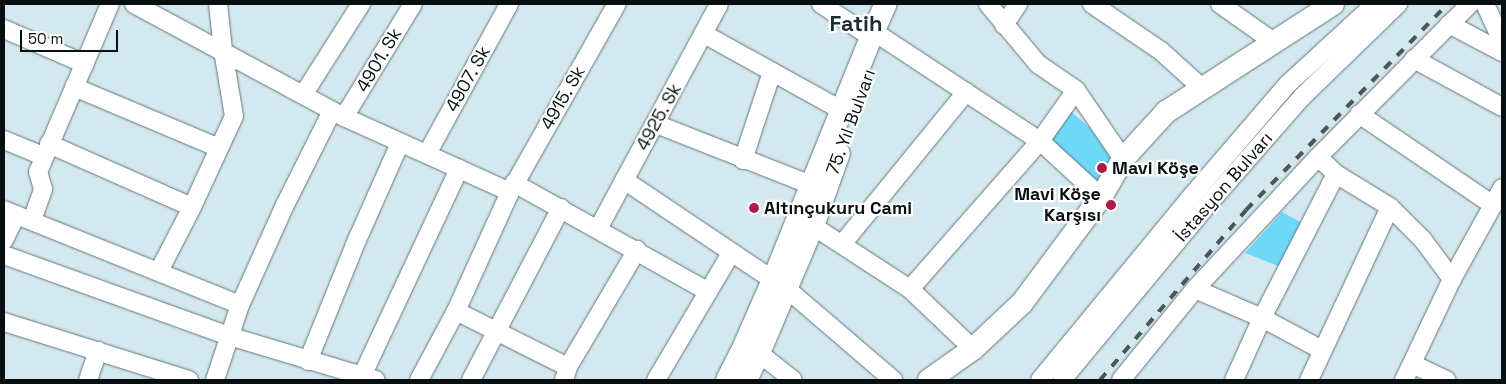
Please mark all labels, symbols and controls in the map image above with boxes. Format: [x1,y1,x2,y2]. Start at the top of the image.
district label: Fatih [830,11,882,37]
scale bar [22,20,120,52]
street label: 4901. Sk [351,24,407,96]
text: 50 m [28,29,63,48]
street label: 4907. Sk [441,42,495,116]
street label: 4915. Sk [536,62,590,134]
street label: 75. Yıl Bulvarı [822,66,880,178]
street label: 4925. Sk [632,79,686,155]
street label: İstasyon Bulvarı [1171,128,1277,246]
place label: Mavi Köşe [1112,157,1199,179]
marker: Mavi Köşe [1096,162,1108,174]
place label: Mavi Köşe Karşısı [1014,184,1101,226]
place label: Altınçukuru Cami [764,197,912,219]
marker: Mavi Köşe Karşısı [1105,199,1117,211]
marker: Altınçukuru Cami [748,202,760,214]

